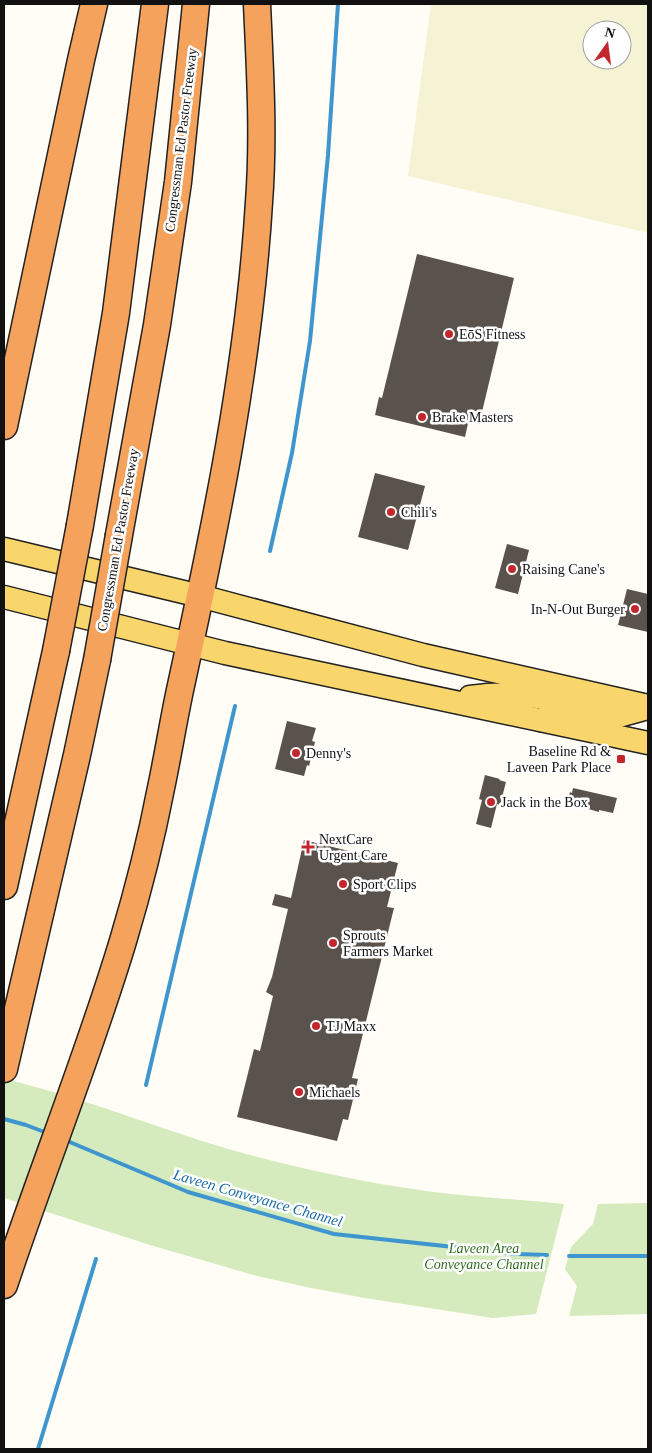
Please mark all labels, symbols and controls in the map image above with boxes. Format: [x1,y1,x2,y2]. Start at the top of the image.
north arrow [582,20,632,70]
text: N [603,24,617,41]
street label: Congressman Ed Pastor Freeway [162,47,200,233]
place label: EōS Fitness [459,327,526,342]
marker: EōS Fitness [443,328,455,340]
place label: Brake Masters [432,410,513,425]
marker: Brake Masters [416,411,428,423]
street label: Congressman Ed Pastor Freeway [95,447,141,633]
place label: Chili's [401,505,437,520]
marker: Chili's [385,506,397,518]
place label: Raising Cane's [522,562,605,577]
marker: Raising Cane's [506,563,518,575]
place label: In-N-Out Burger [531,602,625,617]
marker: In-N-Out Burger [629,603,641,615]
place label: Baseline Rd & Laveen Park Place [507,744,611,775]
place label: Denny's [306,746,351,761]
marker: Denny's [290,747,302,759]
marker: Baseline Rd & Laveen Park Place [615,753,627,765]
place label: Jack in the Box [501,795,588,810]
marker: Jack in the Box [485,796,497,808]
place label: NextCare Urgent Care [319,832,388,863]
marker: NextCare Urgent Care [301,840,315,854]
place label: Sport Clips [353,877,416,892]
marker: Sport Clips [337,878,349,890]
place label: Sprouts Farmers Market [343,928,433,959]
marker: Sprouts Farmers Market [327,937,339,949]
place label: TJ Maxx [326,1019,376,1034]
marker: TJ Maxx [310,1020,322,1032]
place label: Michaels [309,1085,360,1100]
marker: Michaels [293,1086,305,1098]
water label: Laveen Conveyance Channel [171,1166,344,1230]
park label: Laveen Area Conveyance Channel [424,1241,544,1272]

